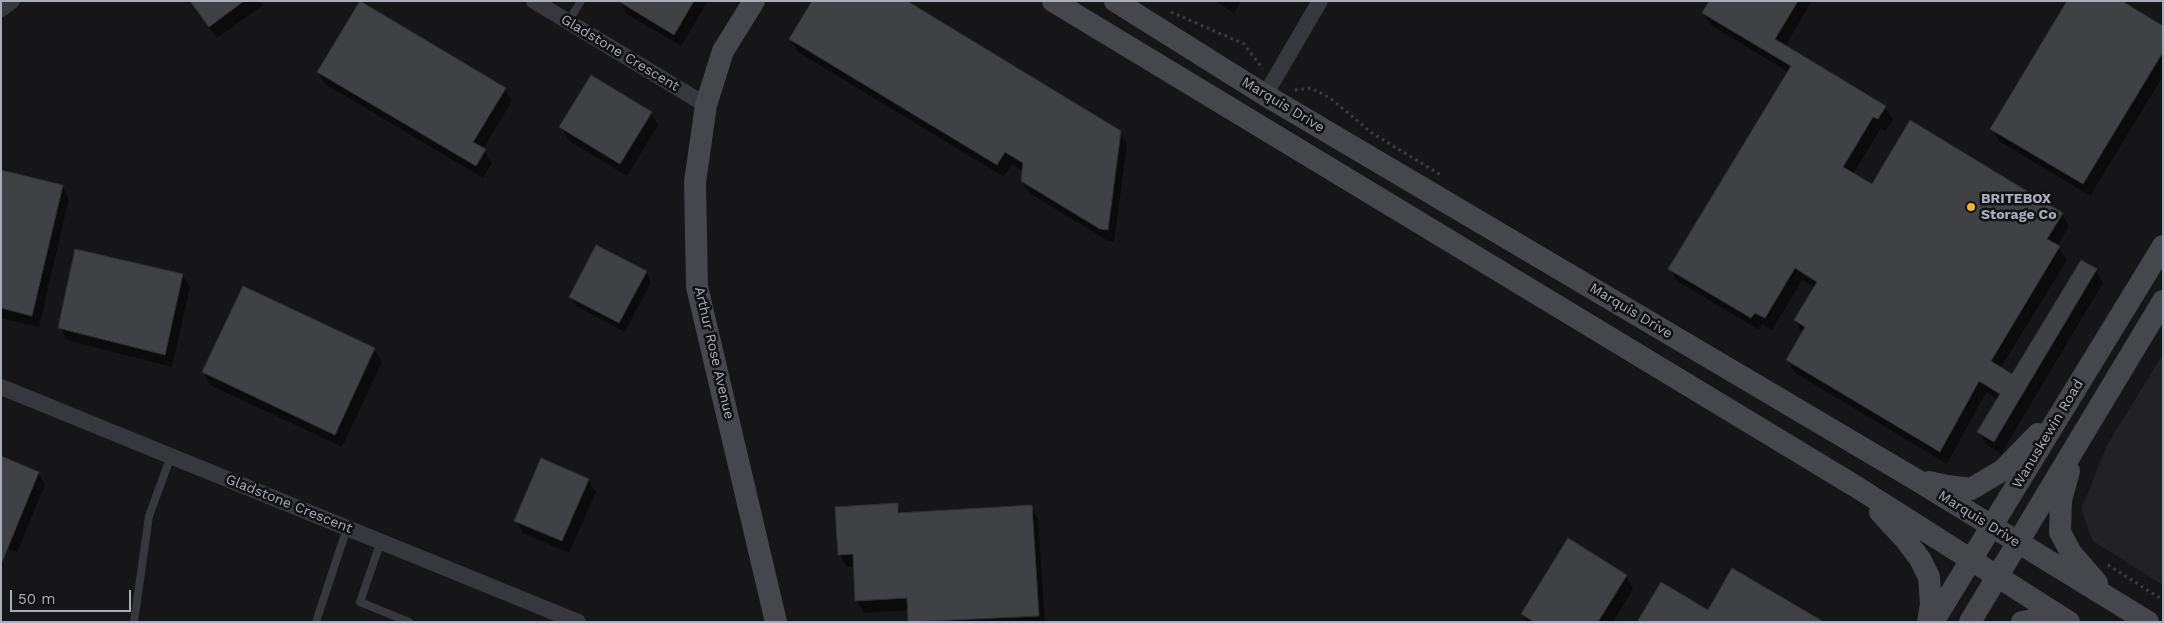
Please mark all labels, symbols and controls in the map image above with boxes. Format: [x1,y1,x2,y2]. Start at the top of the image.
street label: Gladstone Crescent [558,11,682,95]
street label: Marquis Drive [1239,74,1327,136]
place label: BRITEBOX Storage Co [1981,191,2057,223]
marker: BRITEBOX Storage Co [1965,201,1977,213]
street label: Marquis Drive [1587,280,1675,342]
street label: Arthur Rose Avenue [691,285,737,421]
street label: Wanuskewin Road [2009,376,2087,492]
street label: Gladstone Crescent [223,471,355,537]
street label: Marquis Drive [1935,487,2023,551]
scale bar [12,580,134,612]
text: 50 m [18,590,55,608]

